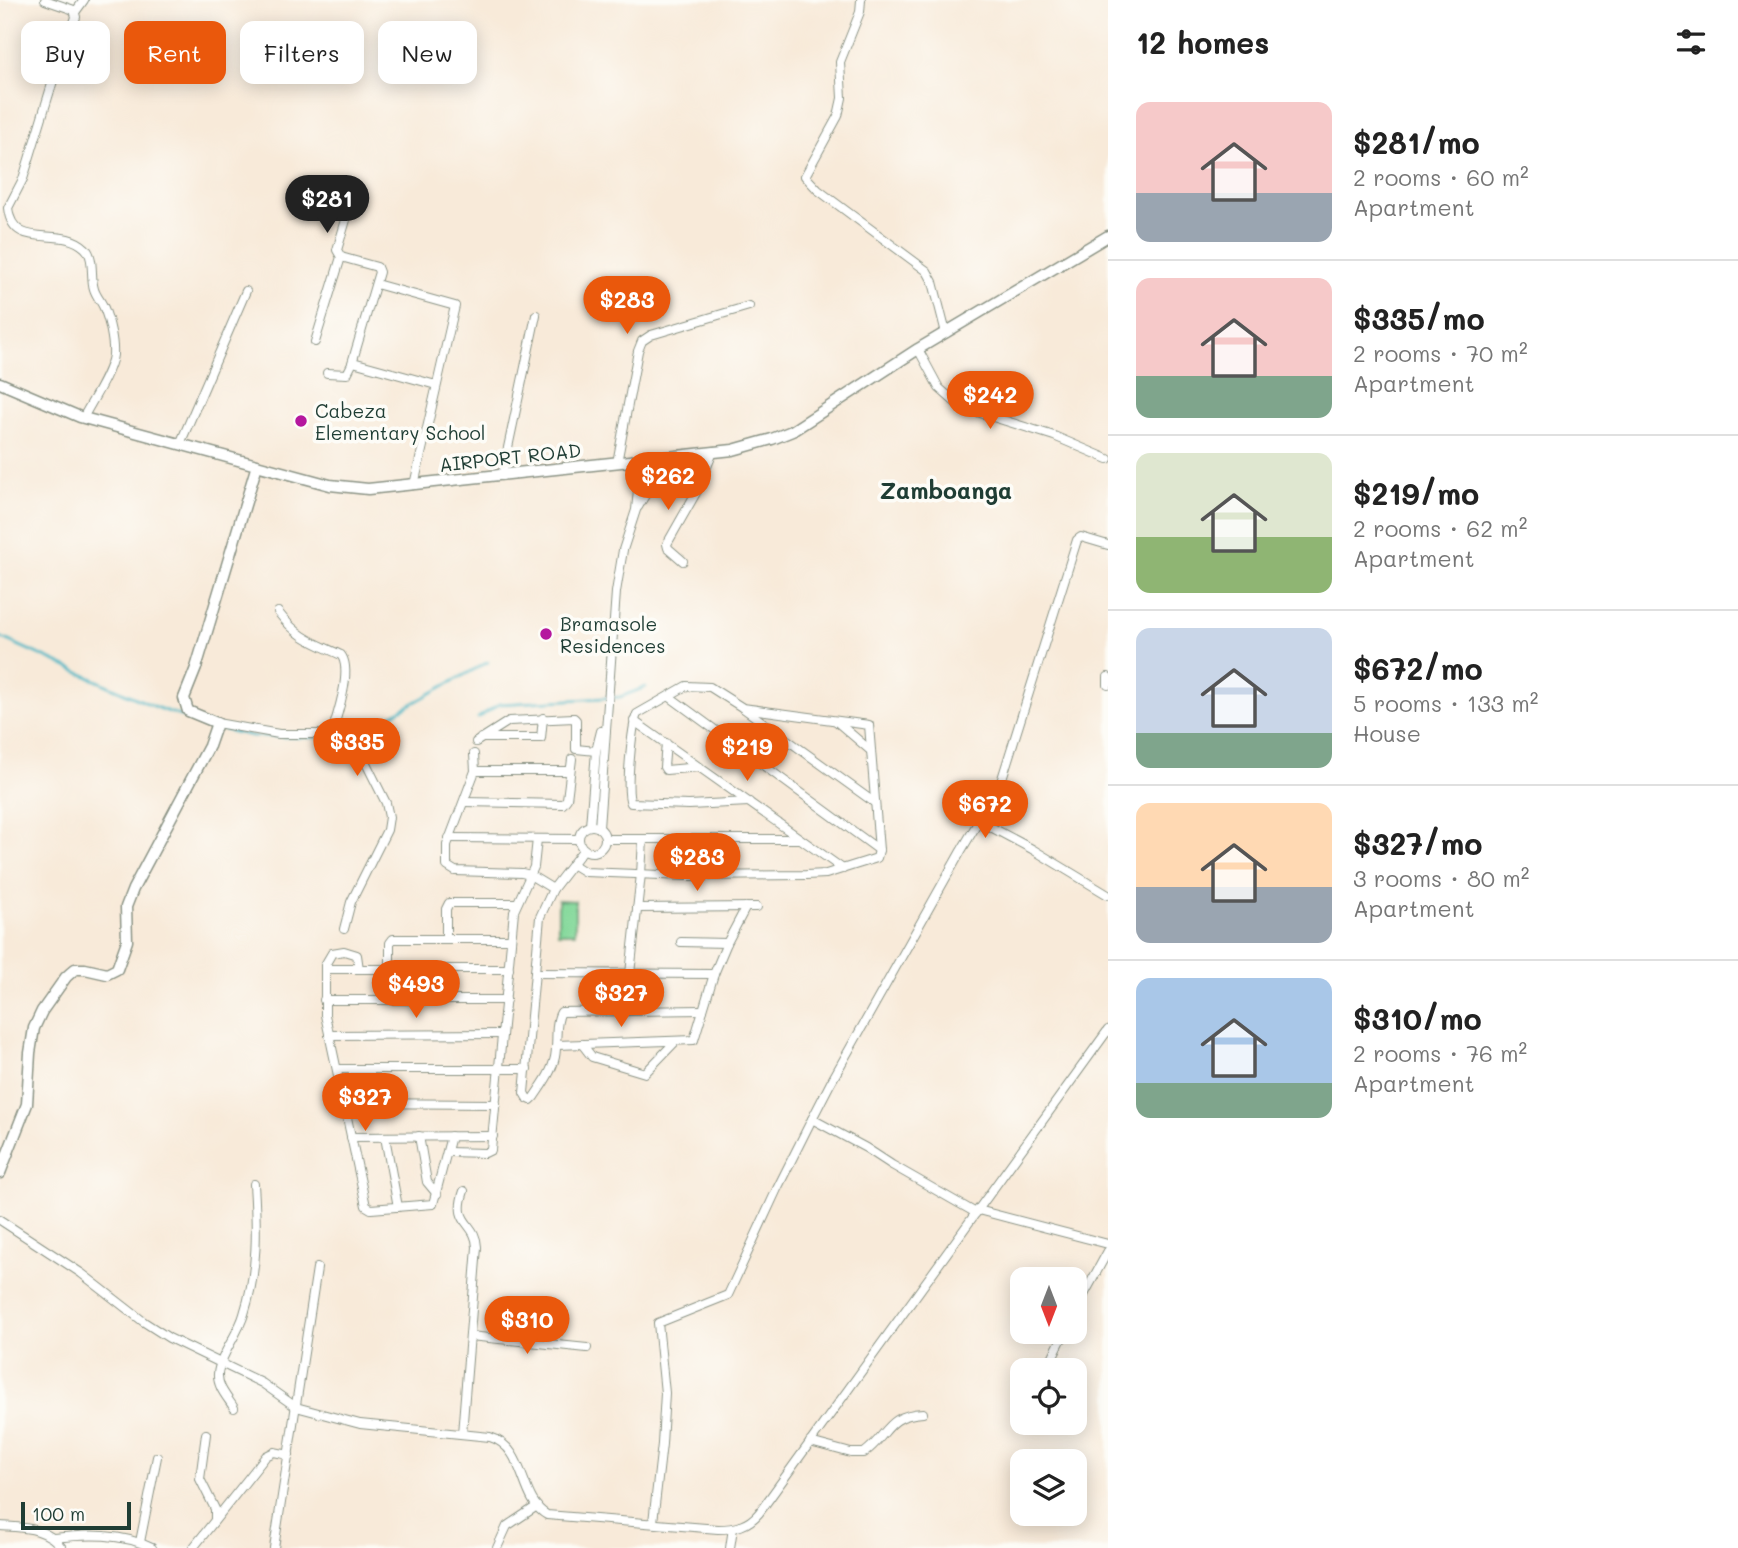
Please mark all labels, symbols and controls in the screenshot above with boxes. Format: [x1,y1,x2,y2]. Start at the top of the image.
chip: Buy [21,21,110,84]
chip: Rent [124,21,226,84]
chip: Filters [240,21,364,84]
chip: New [378,21,477,84]
text: 12 homes [1136,22,1269,62]
icon: filters [1672,23,1710,61]
text: $281/mo [1353,122,1480,162]
icon: home [1192,130,1276,214]
text: 2 rooms · 60 m² [1353,162,1529,192]
pin: $281 [286,176,368,235]
text: $281 [301,183,353,213]
text: Apartment [1353,192,1475,222]
pin: $283 [586,276,668,336]
text: $283 [599,284,655,314]
text: $335/mo [1353,298,1485,338]
icon: home [1192,306,1276,390]
text: 2 rooms · 70 m² [1353,338,1528,368]
text: Apartment [1353,368,1475,398]
pin: $242 [949,372,1031,431]
text: $242 [963,379,1017,409]
place label: Cabeza Elementary School [315,398,485,445]
marker: Cabeza Elementary School [293,413,309,429]
street label: AIRPORT ROAD [438,437,582,477]
pin: $262 [627,452,709,512]
text: $262 [641,460,695,490]
text: $219/mo [1353,473,1479,513]
district label: Zamboanga [880,475,1012,505]
icon: home [1192,481,1276,565]
text: 2 rooms · 62 m² [1353,513,1527,543]
text: Apartment [1353,543,1475,573]
place label: Bramasole Residences [560,611,666,658]
marker: Bramasole Residences [538,626,554,642]
text: $672/mo [1353,648,1483,688]
icon: home [1192,656,1276,740]
text: 5 rooms · 133 m² [1353,688,1538,718]
pin: $335 [316,718,398,778]
text: House [1353,718,1421,748]
pin: $219 [706,724,788,783]
text: $335 [329,726,385,756]
text: $219 [721,731,773,761]
pin: $672 [944,780,1026,840]
text: $672 [958,788,1012,818]
text: $327/mo [1353,823,1483,863]
icon: home [1192,831,1276,915]
pin: $283 [656,834,738,893]
text: $283 [669,841,725,871]
text: 3 rooms · 80 m² [1353,863,1529,893]
text: Apartment [1353,893,1475,923]
pin: $493 [375,960,457,1020]
text: $493 [388,968,444,998]
pin: $327 [580,970,662,1029]
text: $327 [594,977,648,1007]
text: $310/mo [1353,998,1482,1038]
icon: home [1192,1006,1276,1090]
text: 2 rooms · 76 m² [1353,1038,1527,1068]
text: Apartment [1353,1068,1475,1098]
pin: $327 [324,1074,406,1133]
text: $327 [338,1081,392,1111]
north arrow [1010,1267,1087,1344]
map controls [1010,1267,1087,1526]
pin: $310 [486,1296,568,1356]
text: $310 [501,1304,554,1334]
button: locate [1010,1358,1087,1435]
button: layers [1010,1449,1087,1526]
scale bar [21,1499,131,1531]
text: 100 m [32,1501,85,1526]

